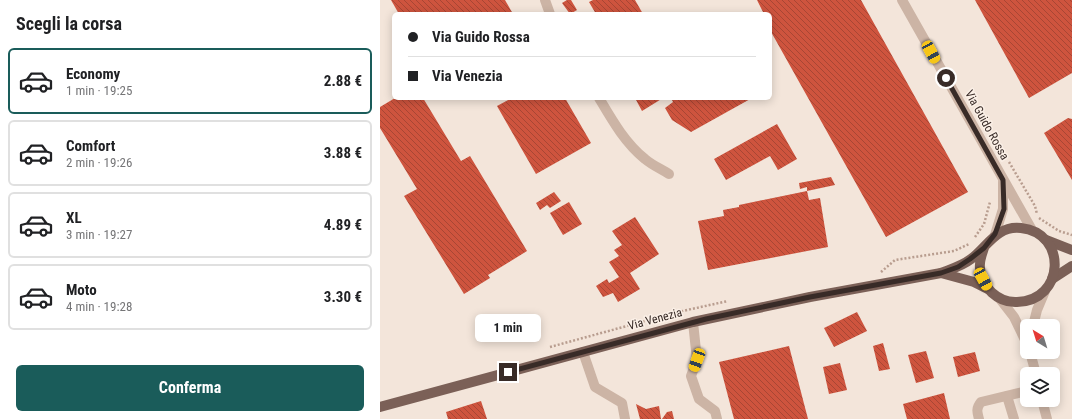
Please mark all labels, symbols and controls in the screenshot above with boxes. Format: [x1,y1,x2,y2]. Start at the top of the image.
text: Scegli la corsa [16,13,122,34]
text: Via Guido Rossa [432,28,530,46]
car [920,39,942,65]
icon: car [18,63,54,99]
text: Economy [66,65,120,83]
text: Via Venezia [432,67,503,85]
route start [937,69,955,87]
text: 2.88 € [324,72,362,90]
text: 1 min · 19:25 [66,83,132,98]
street label: Via Guido Rossa [962,88,1012,162]
icon: car [18,135,54,171]
text: Comfort [66,137,115,155]
text: 3.88 € [324,144,362,162]
text: 2 min · 19:26 [66,155,132,170]
icon: car [18,207,54,243]
text: XL [66,209,82,227]
text: 4.89 € [324,216,362,234]
text: 3 min · 19:27 [66,227,132,242]
car [972,266,994,292]
icon: car [18,279,54,315]
text: Moto [66,281,97,299]
text: 3.30 € [324,288,362,306]
text: 4 min · 19:28 [66,299,132,314]
street label: Via Venezia [626,305,684,333]
callout: 1 min [475,314,541,342]
north arrow [1020,319,1060,359]
map controls [1020,319,1060,407]
text: 1 min [494,320,522,335]
car [687,347,707,373]
route end [499,363,517,381]
button: Conferma [16,365,364,411]
button: layers [1020,367,1060,407]

